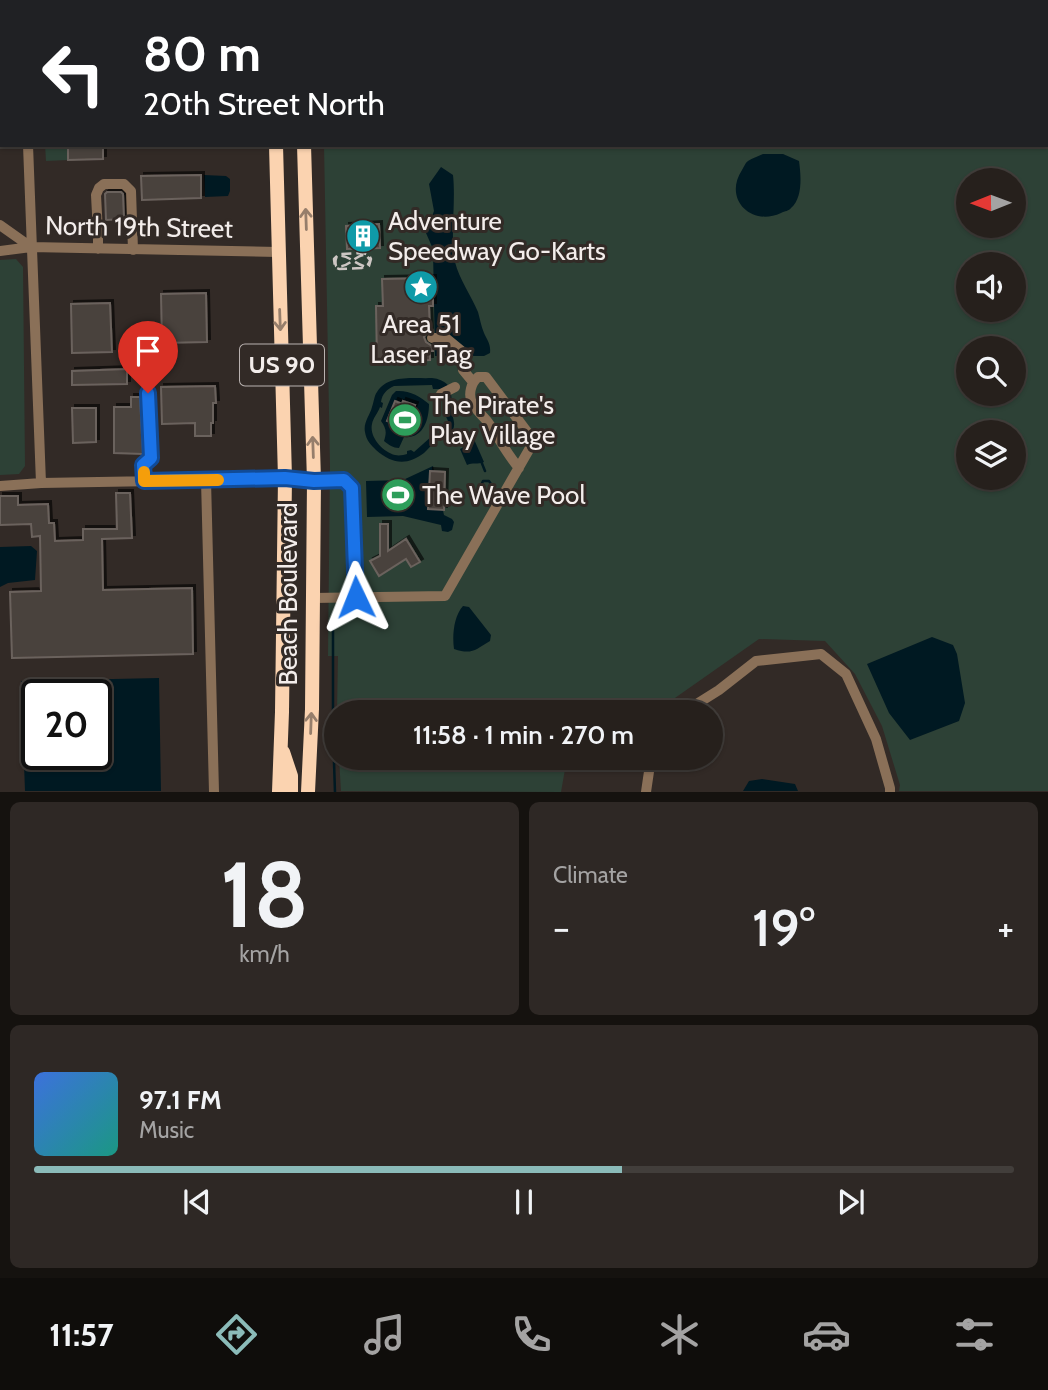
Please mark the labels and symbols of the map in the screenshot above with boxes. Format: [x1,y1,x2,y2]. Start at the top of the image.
north arrow [956,168,1026,238]
place label: Adventure Speedway Go-Karts [388,205,606,267]
one-way arrow [299,208,313,231]
street label: North 19th Street [45,209,233,245]
building icon: Adventure Speedway Go-Karts [344,217,382,255]
place icon: Area 51 Laser Tag [402,268,440,306]
one-way arrow [274,308,287,331]
place label: Area 51 Laser Tag [370,308,473,370]
pin [118,321,178,393]
road number: US 90 [240,344,324,386]
place label: The Pirate's Play Village [430,389,555,451]
sports icon: The Pirate's Play Village [386,401,424,439]
one-way arrow [306,436,319,459]
sports icon: The Wave Pool [379,476,417,514]
place label: The Wave Pool [422,479,586,511]
street label: Beach Boulevard [272,502,304,686]
position arrow [319,560,393,634]
speed limit sign: 20 [21,679,112,770]
one-way arrow [305,712,318,735]

